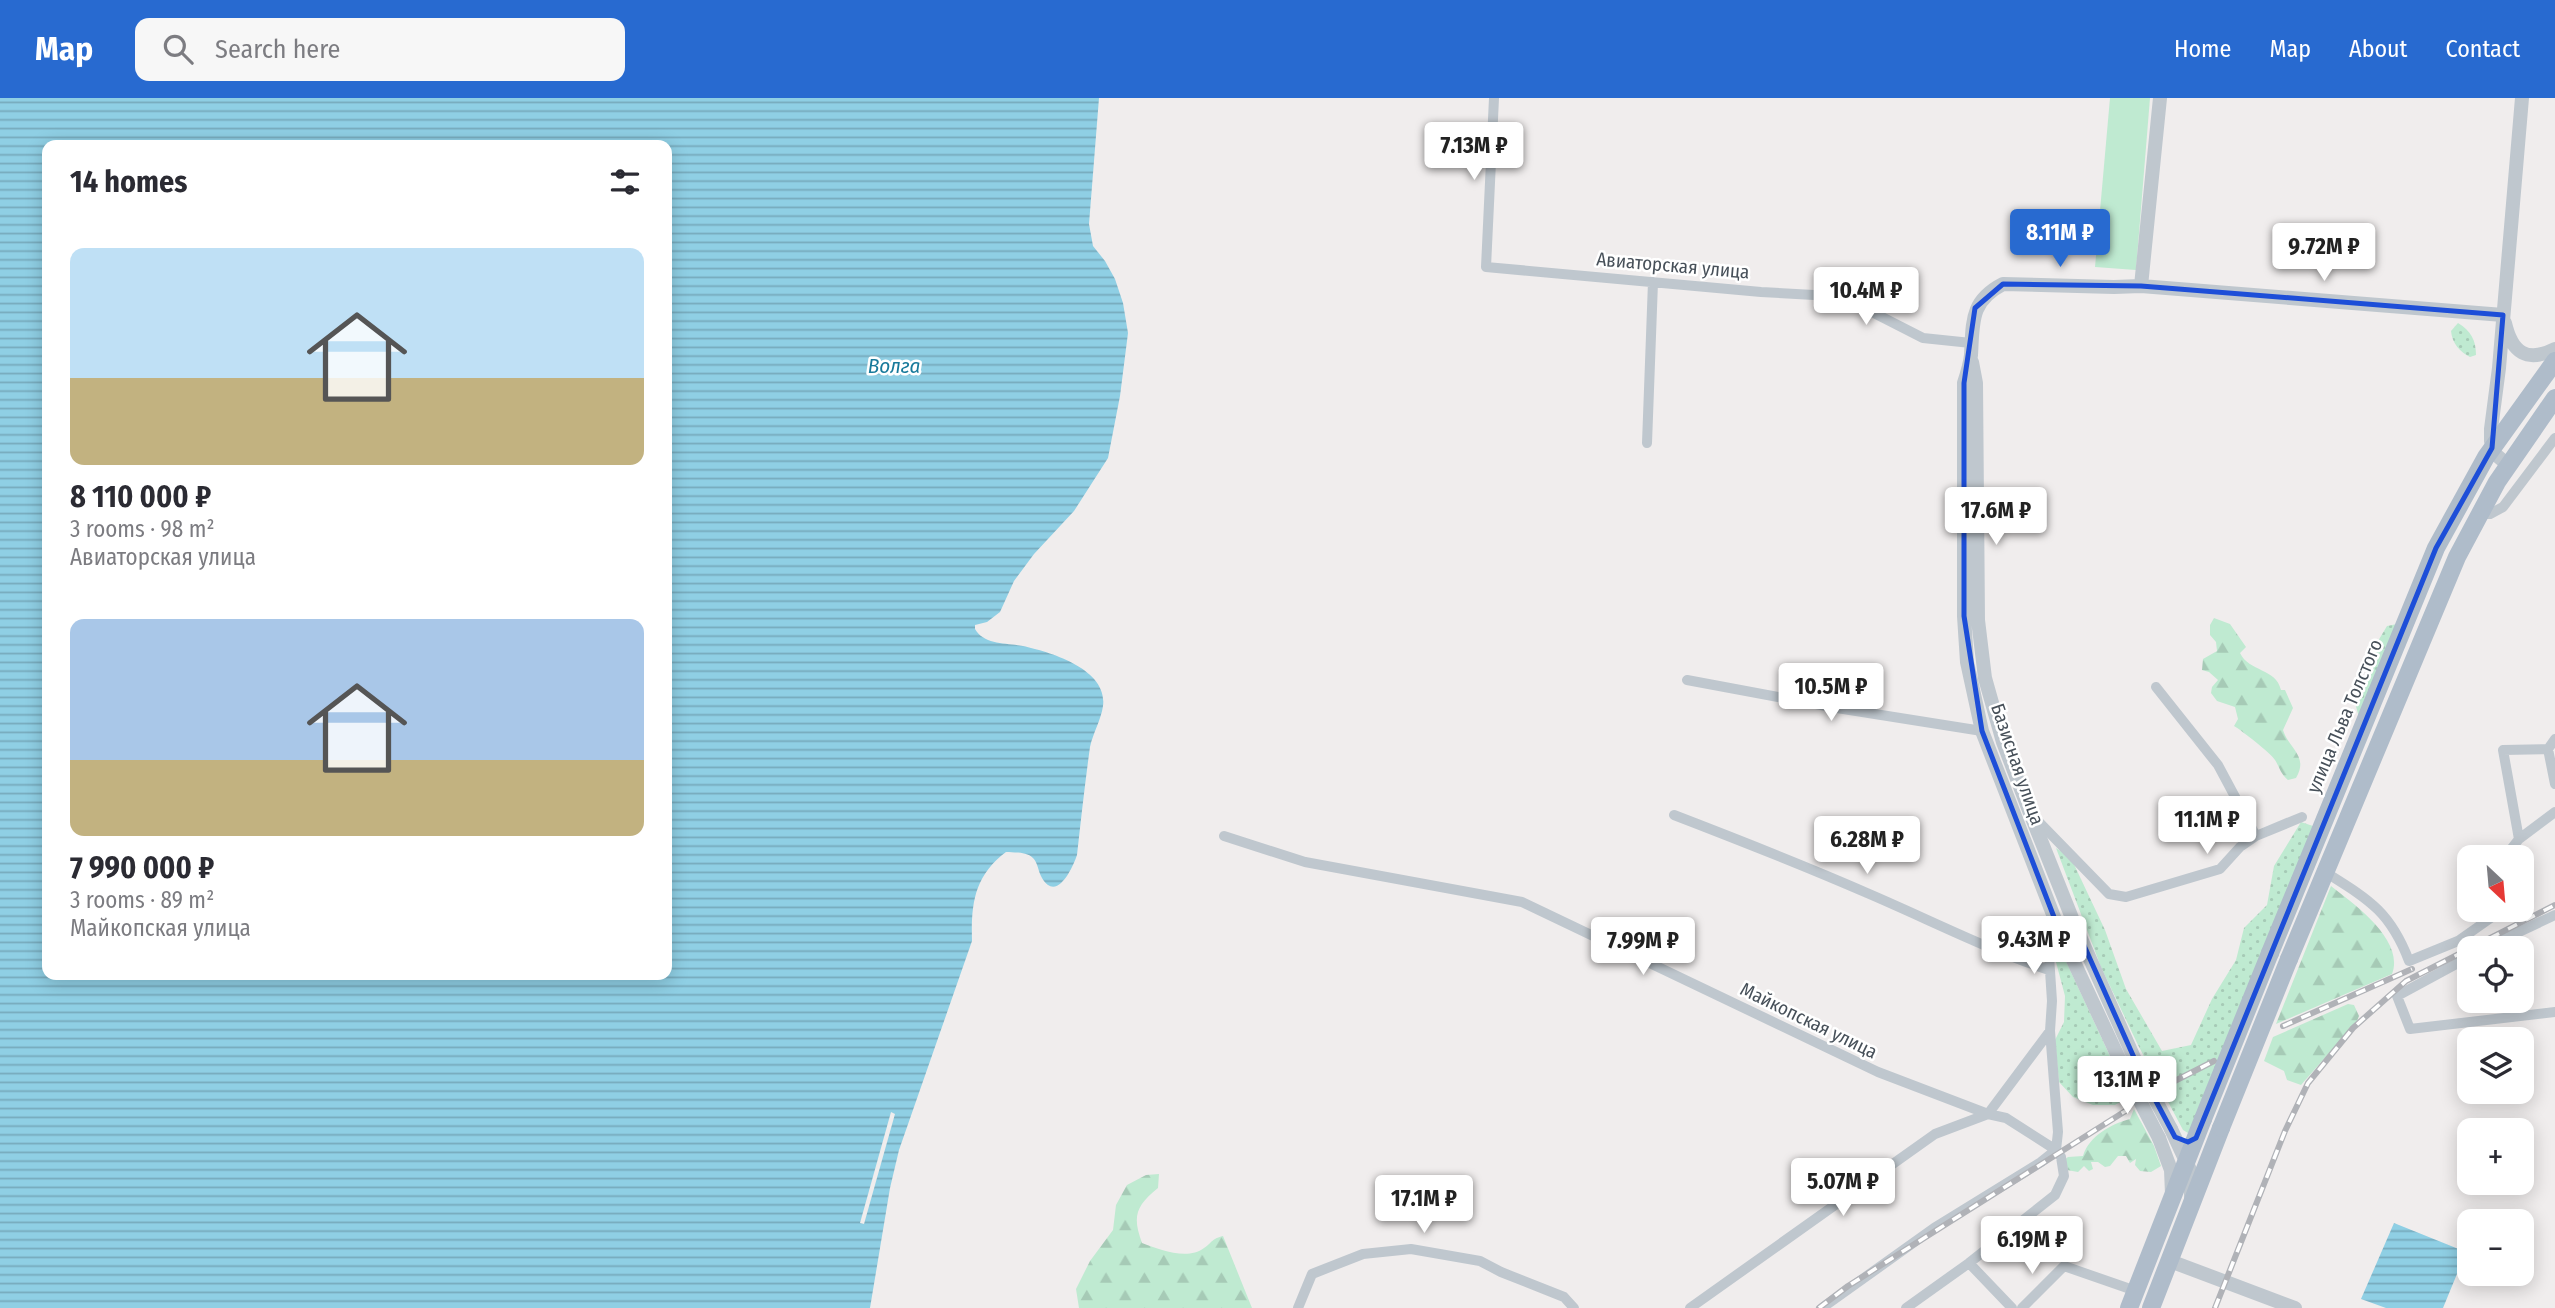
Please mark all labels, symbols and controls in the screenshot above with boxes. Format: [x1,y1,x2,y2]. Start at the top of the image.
search box [135,18,625,81]
text: Map [35,29,93,69]
icon: search [159,30,197,68]
text: Search here [215,34,340,65]
text: Home [2174,35,2231,63]
text: Map [2269,35,2311,63]
text: About [2349,35,2407,63]
text: Contact [2445,35,2520,63]
pin: 7.13M ₽ [1409,122,1539,182]
text: 7.13M ₽ [1440,131,1508,159]
icon: filters [606,163,644,201]
text: 14 homes [70,164,187,200]
pin: 8.11M ₽ [1995,209,2125,269]
text: 8.11M ₽ [2026,218,2094,246]
pin: 9.72M ₽ [2259,223,2389,283]
text: 9.72M ₽ [2288,232,2360,260]
street label: Авиаторская улица [1595,247,1750,284]
pin: 10.4M ₽ [1801,268,1931,327]
text: 10.4M ₽ [1830,276,1902,304]
icon: home [294,294,420,420]
water label: Волга [868,353,920,379]
text: 8 110 000 ₽ [70,479,211,515]
pin: 17.6M ₽ [1931,488,2061,547]
text: 17.6M ₽ [1961,496,2031,524]
text: 3 rooms · 98 m² [70,515,215,543]
text: Авиаторская улица [70,543,256,571]
street label: улица Льва Толстого [2302,636,2387,797]
pin: 10.5M ₽ [1766,664,1896,723]
icon: home [294,665,420,791]
text: 10.5M ₽ [1795,672,1867,700]
street label: Базисная улица [1986,700,2049,828]
pin: 11.1M ₽ [2142,796,2272,856]
text: 11.1M ₽ [2174,805,2240,833]
pin: 6.28M ₽ [1802,816,1932,876]
text: 6.28M ₽ [1830,825,1904,853]
north arrow [2457,845,2534,922]
map controls [2457,845,2534,1286]
text: 7 990 000 ₽ [70,850,214,886]
text: 3 rooms · 89 m² [70,886,214,914]
text: Майкопская улица [70,914,251,942]
pin: 9.43M ₽ [1969,916,2099,976]
pin: 7.99M ₽ [1578,918,1708,977]
text: 9.43M ₽ [1998,925,2070,953]
text: 7.99M ₽ [1607,926,1679,954]
button: locate [2457,936,2534,1013]
street label: Майкопская улица [1737,977,1881,1064]
button: layers [2457,1027,2534,1104]
pin: 13.1M ₽ [2062,1056,2192,1116]
text: 13.1M ₽ [2093,1065,2161,1093]
button: + [2457,1118,2534,1195]
pin: 5.07M ₽ [1778,1158,1908,1218]
text: 5.07M ₽ [1807,1167,1879,1195]
pin: 17.1M ₽ [1359,1176,1489,1235]
text: 17.1M ₽ [1391,1184,1457,1212]
button: − [2457,1209,2534,1286]
pin: 6.19M ₽ [1967,1216,2097,1276]
text: 6.19M ₽ [1997,1225,2067,1253]

